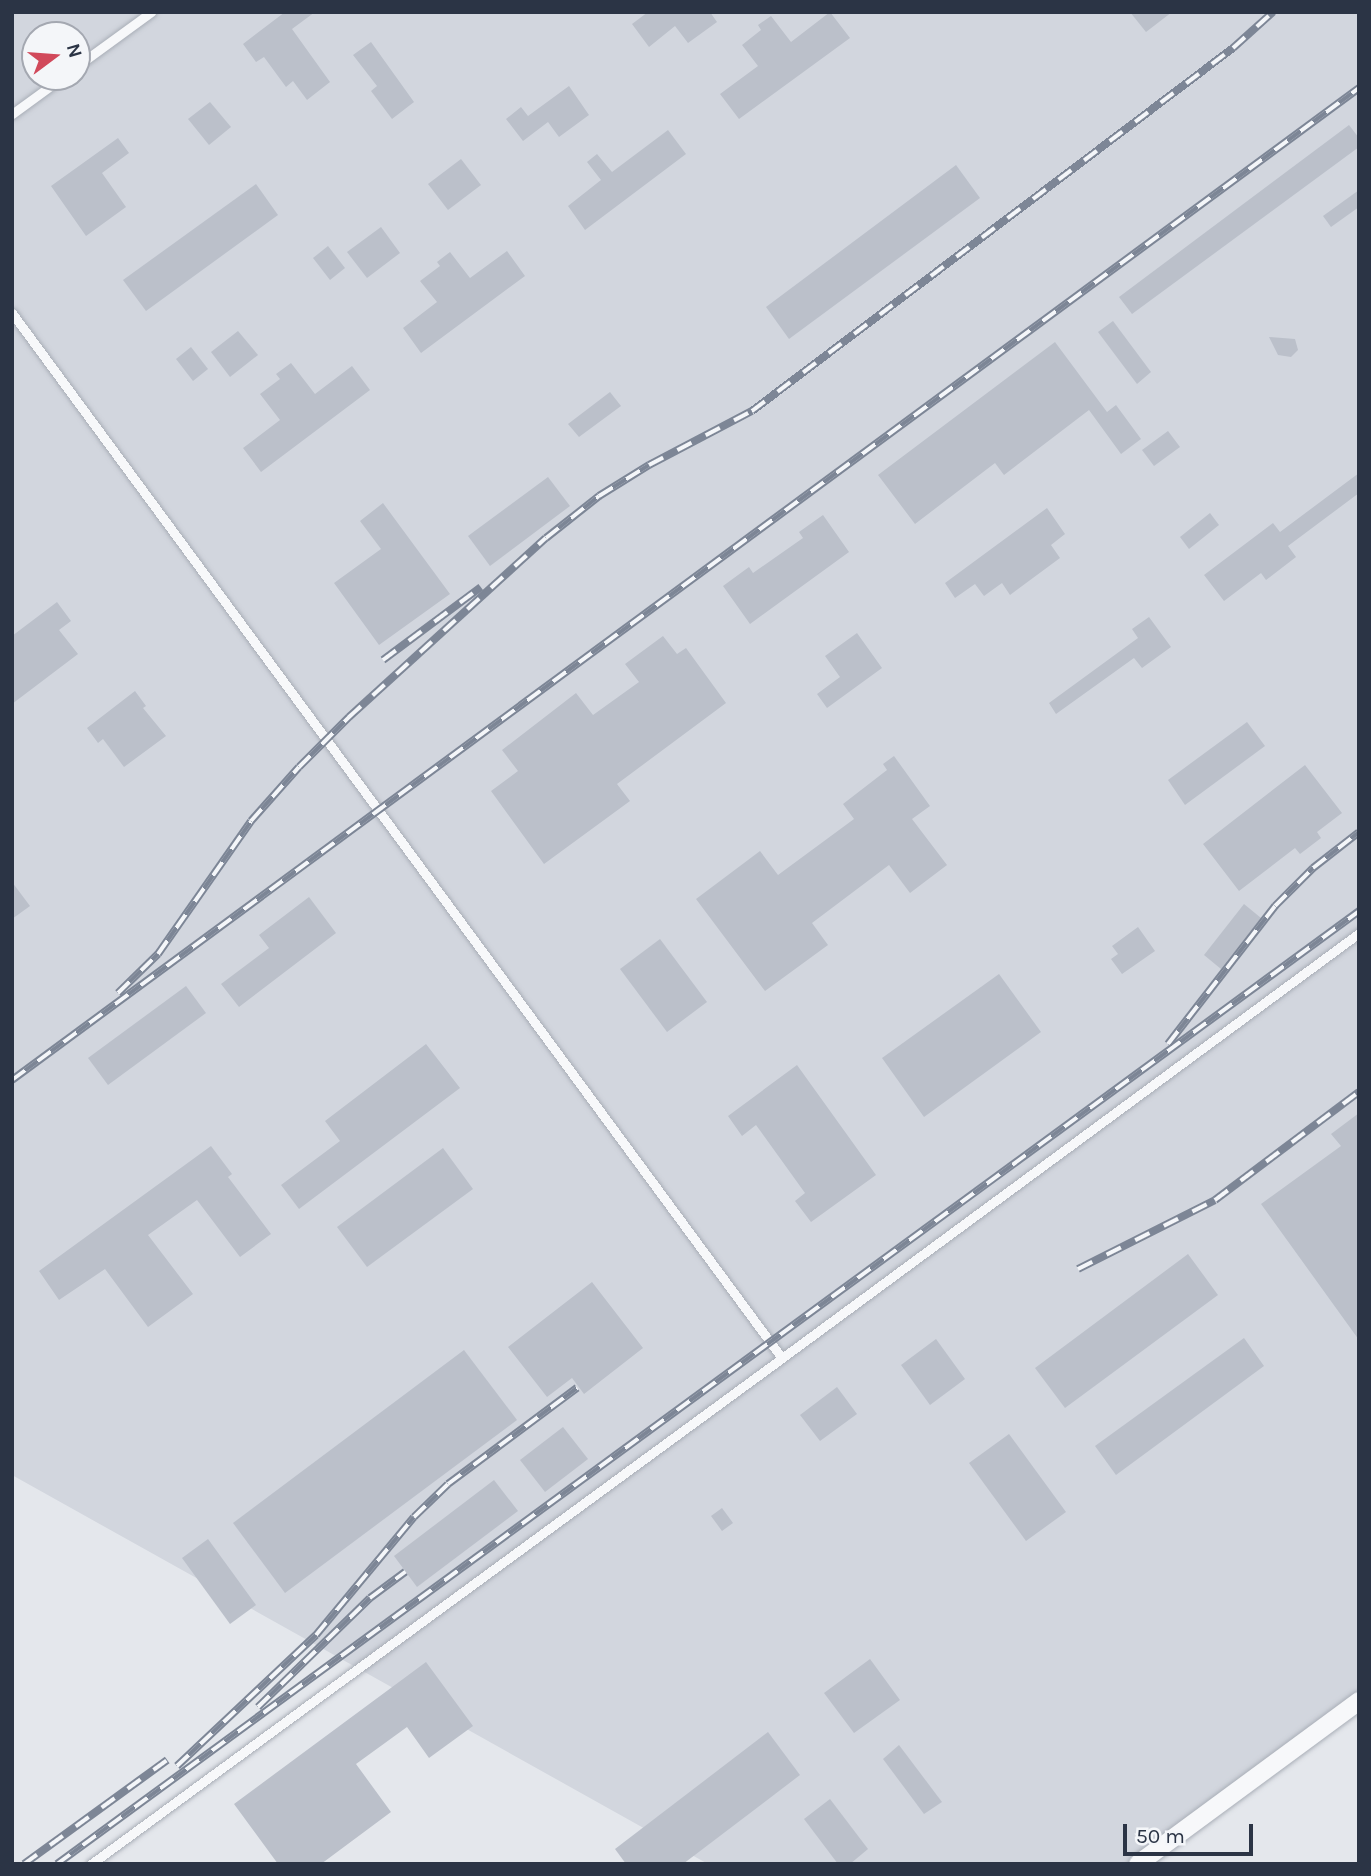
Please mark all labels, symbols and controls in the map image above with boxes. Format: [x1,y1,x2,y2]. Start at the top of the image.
north arrow [21,21,91,91]
text: N [62,41,87,60]
scale bar [1126,1810,1256,1854]
text: 50 m [1136,1824,1185,1848]

